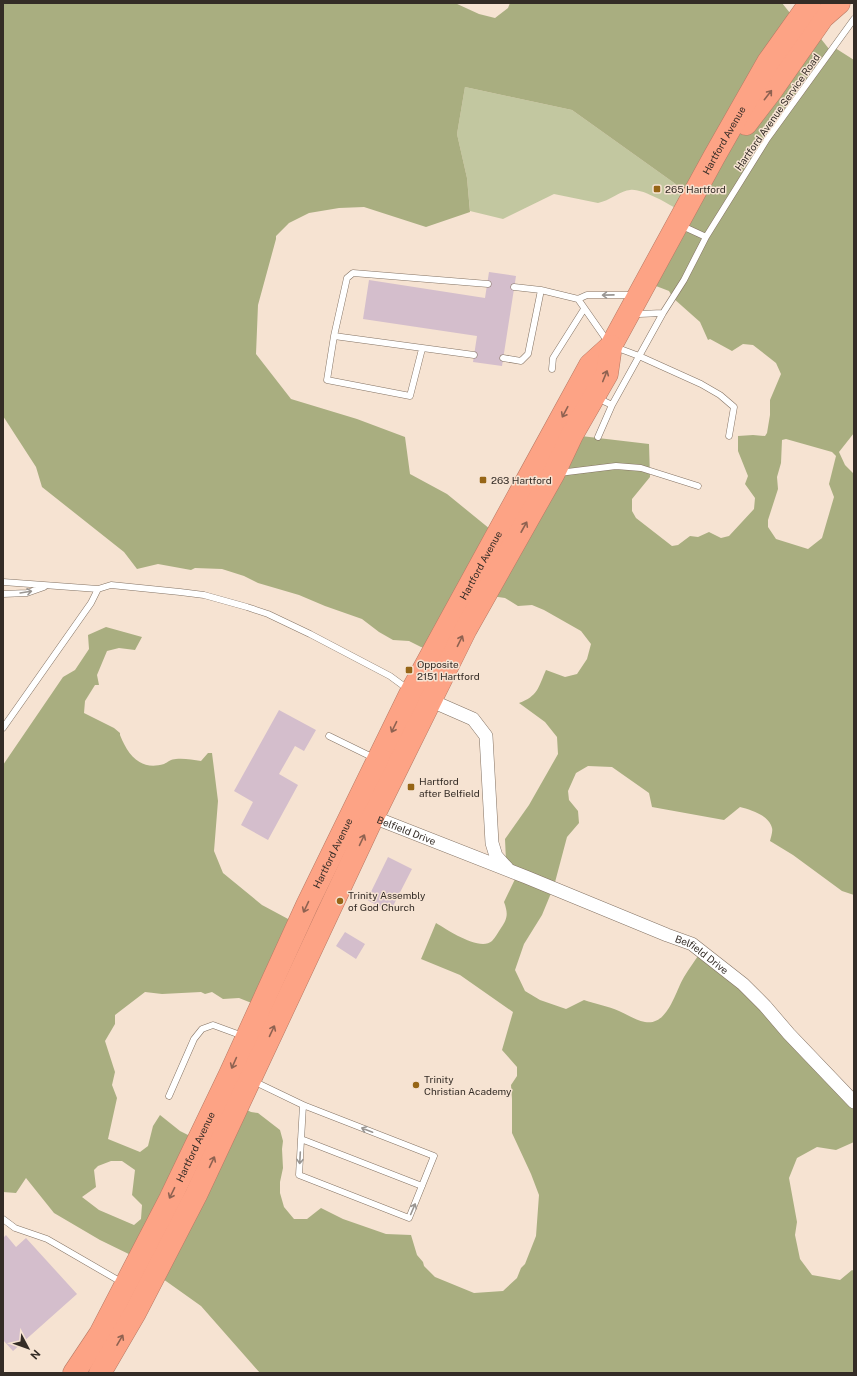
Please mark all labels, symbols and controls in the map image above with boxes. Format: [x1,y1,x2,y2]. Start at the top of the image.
street label: Hartford Avenue Service Road [732,51,822,173]
one-way arrow [763,90,772,101]
street label: Hartford Avenue [700,104,748,177]
place label: 265 Hartford [665,183,726,195]
marker: 265 Hartford [652,184,662,194]
one-way arrow [602,291,615,299]
one-way arrow [601,370,609,382]
one-way arrow [561,405,568,417]
place label: 263 Hartford [491,474,552,486]
marker: 263 Hartford [478,475,488,485]
one-way arrow [520,521,528,533]
street label: Hartford Avenue [457,528,504,602]
one-way arrow [19,588,32,596]
one-way arrow [457,635,465,647]
place label: Opposite 2151 Hartford [417,658,480,682]
marker: Opposite 2151 Hartford [404,665,414,675]
one-way arrow [390,721,397,733]
place label: Hartford after Belfield [419,775,480,799]
marker: Hartford after Belfield [406,782,416,792]
street label: Belfield Drive [375,813,438,847]
street label: Hartford Avenue [310,816,355,890]
one-way arrow [359,835,366,847]
place label: Trinity Assembly of God Church [348,889,426,913]
marker: Trinity Assembly of God Church [335,896,345,906]
one-way arrow [302,901,309,913]
street label: Belfield Drive [673,932,731,977]
one-way arrow [269,1025,276,1037]
one-way arrow [230,1057,238,1069]
place label: Trinity Christian Academy [424,1073,512,1097]
marker: Trinity Christian Academy [411,1080,421,1090]
street label: Hartford Avenue [173,1109,217,1184]
one-way arrow [361,1125,373,1133]
one-way arrow [297,1151,304,1164]
one-way arrow [209,1156,216,1168]
one-way arrow [168,1187,176,1199]
one-way arrow [409,1204,417,1216]
north arrow [8,1328,48,1368]
one-way arrow [117,1334,125,1346]
text: N [28,1347,43,1362]

